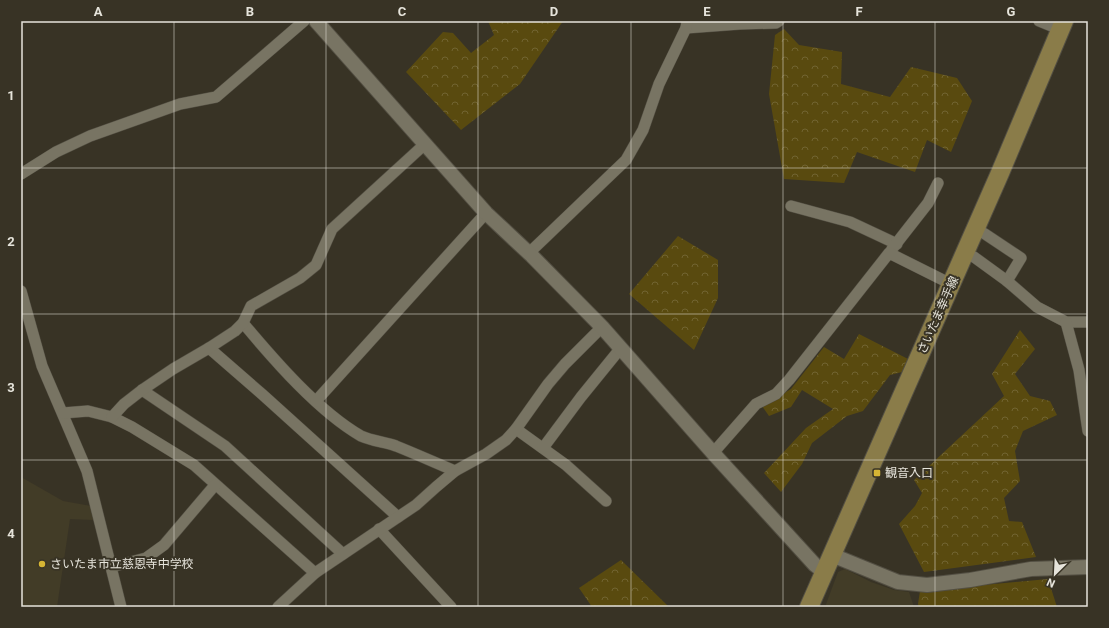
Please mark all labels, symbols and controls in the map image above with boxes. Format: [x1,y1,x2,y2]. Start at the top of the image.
text: A [94,4,103,19]
text: B [246,4,254,19]
text: C [398,4,407,19]
text: D [550,4,558,19]
text: E [703,4,711,19]
text: F [855,4,863,19]
text: G [1007,4,1016,19]
text: 1 [7,88,15,103]
text: 2 [7,234,15,249]
street label: さいたま幸手線 [915,274,961,356]
text: 3 [7,380,15,395]
place label: 観音入口 [885,466,933,480]
marker: 観音入口 [872,468,882,478]
text: 4 [7,526,15,541]
north arrow [1035,554,1075,594]
place label: さいたま市立慈恩寺中学校 [50,557,194,571]
marker: さいたま市立慈恩寺中学校 [37,559,47,569]
text: N [1045,575,1057,590]

